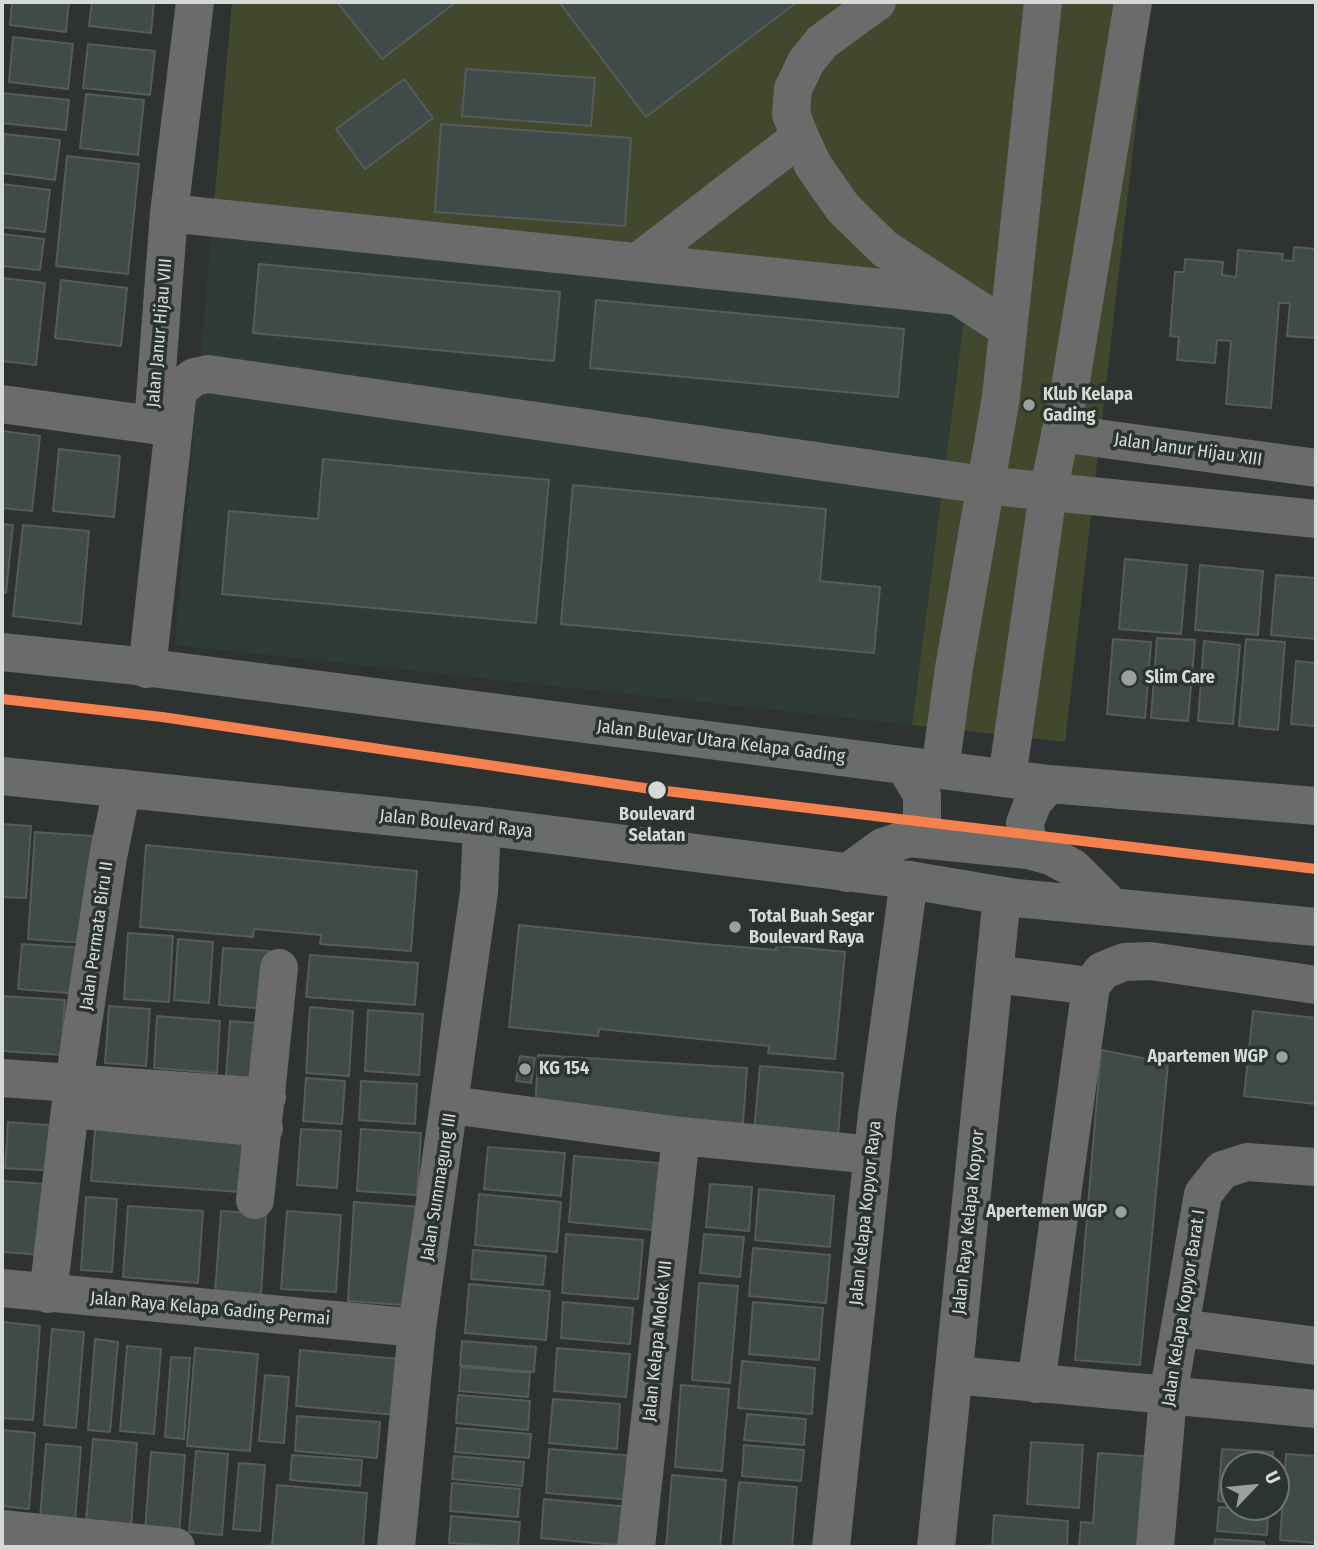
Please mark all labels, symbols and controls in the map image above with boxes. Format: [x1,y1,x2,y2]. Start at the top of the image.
street label: Jalan Janur Hijau VIII [143,258,177,408]
place label: Klub Kelapa Gading [1043,384,1133,426]
marker: Klub Kelapa Gading [1021,397,1037,413]
street label: Jalan Janur Hijau XIII [1113,429,1263,471]
place label: Slim Care [1145,667,1215,689]
marker: Slim Care [1119,668,1139,688]
street label: Jalan Bulevar Utara Kelapa Gading [596,716,846,768]
marker: Boulevard Selatan [646,779,668,801]
place label: Boulevard Selatan [619,804,695,846]
street label: Jalan Boulevard Raya [378,805,534,843]
street label: Jalan Permata Biru II [76,860,118,1012]
place label: Total Buah Segar Boulevard Raya [749,906,874,948]
marker: Total Buah Segar Boulevard Raya [727,919,743,935]
place label: Apartemen WGP [1148,1046,1268,1068]
marker: Apartemen WGP [1274,1049,1290,1065]
place label: KG 154 [539,1058,589,1080]
marker: KG 154 [517,1061,533,1077]
street label: Jalan Summagung III [417,1112,461,1262]
street label: Jalan Kelapa Kopyor Raya [846,1119,886,1307]
street label: Jalan Raya Kelapa Kopyor [949,1128,989,1316]
place label: Apertemen WGP [986,1201,1107,1223]
marker: Apertemen WGP [1113,1204,1129,1220]
street label: Jalan Kelapa Kopyor Barat I [1158,1208,1210,1408]
street label: Jalan Kelapa Molek VII [639,1259,677,1423]
street label: Jalan Raya Kelapa Gading Permai [89,1288,331,1330]
north arrow [1220,1451,1290,1521]
text: U [1260,1467,1285,1488]

